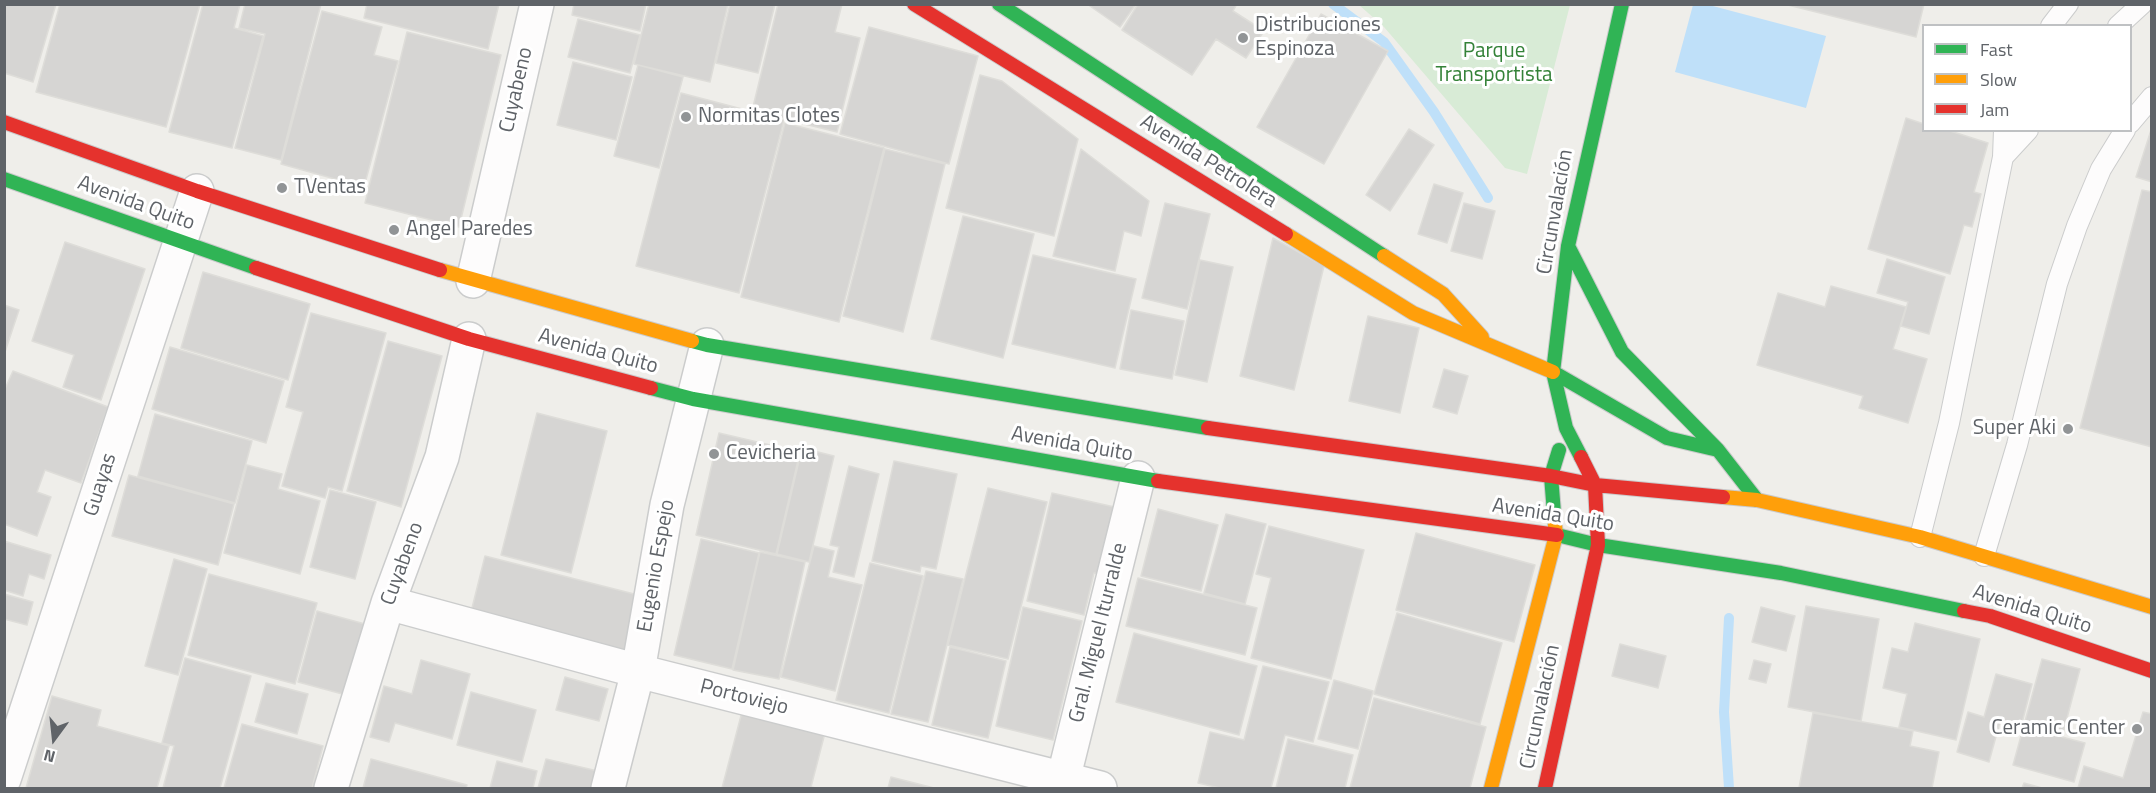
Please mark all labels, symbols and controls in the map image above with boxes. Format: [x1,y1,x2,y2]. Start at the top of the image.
place label: Distribuciones Espinoza [1255,13,1381,63]
legend [1922,24,2132,132]
marker: Distribuciones Espinoza [1236,31,1250,45]
text: Fast [1980,36,2013,63]
park label: Parque Transportista [1435,39,1553,89]
street label: Cuyabeno [495,45,539,135]
text: Slow [1980,66,2017,93]
text: Jam [1980,96,2009,123]
place label: Normitas Clotes [698,104,840,130]
marker: Normitas Clotes [679,110,693,124]
street label: Avenida Petrolera [1135,110,1281,214]
street label: Circunvalación [1533,148,1579,276]
street label: Avenida Quito [74,171,198,237]
place label: TVentas [294,175,366,201]
marker: TVentas [275,181,289,195]
place label: Angel Paredes [406,217,533,243]
marker: Angel Paredes [387,223,401,237]
street label: Avenida Quito [535,324,661,380]
place label: Super Aki [1973,416,2056,442]
street label: Avenida Quito [1009,422,1135,468]
marker: Super Aki [2061,422,2075,436]
place label: Cevicheria [726,441,816,467]
marker: Cevicheria [707,447,721,461]
street label: Guayas [79,450,123,520]
street label: Avenida Quito [1490,494,1616,538]
street label: Eugenio Espejo [633,498,681,634]
street label: Cuyabeno [376,519,430,609]
street label: Gral. Miguel Iturralde [1064,541,1134,725]
street label: Avenida Quito [1970,580,2094,640]
street label: Circunvalación [1516,643,1566,771]
street label: Portoviejo [697,675,791,721]
north arrow [24,709,84,769]
place label: Ceramic Center [1991,716,2125,742]
marker: Ceramic Center [2130,722,2144,736]
text: N [41,743,58,769]

